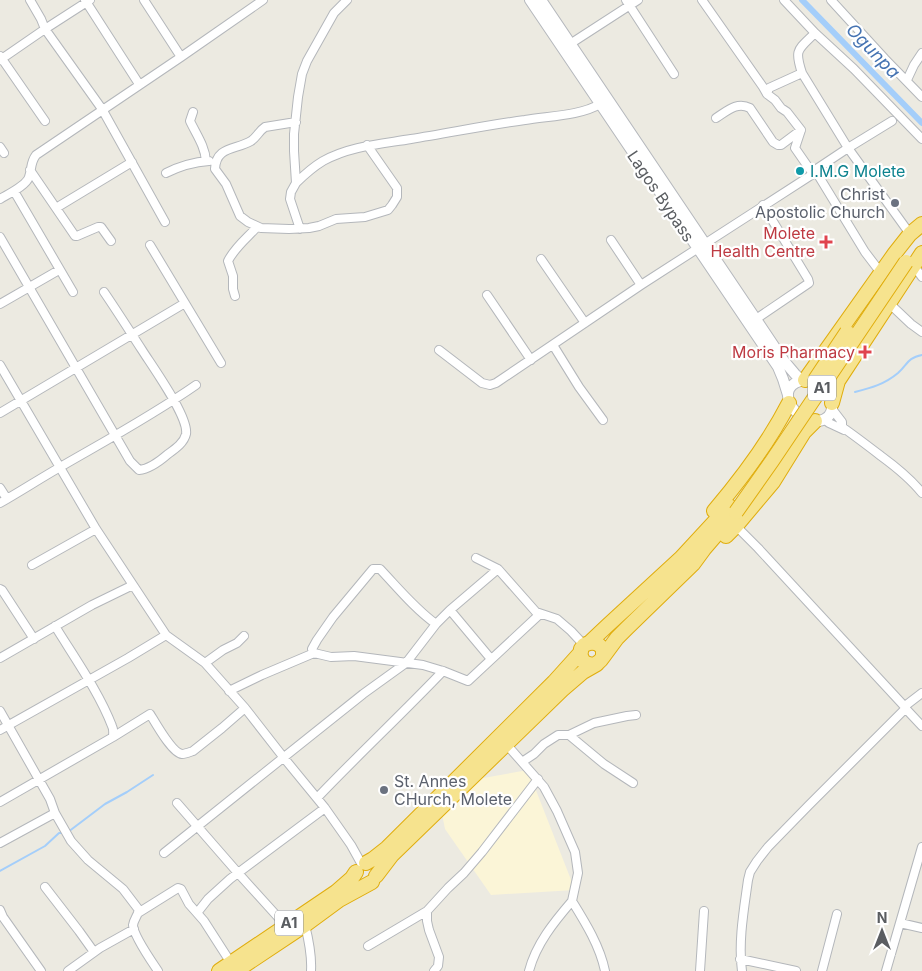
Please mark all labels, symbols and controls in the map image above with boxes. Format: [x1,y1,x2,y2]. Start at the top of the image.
water label: Ogunpa [842,19,905,82]
street label: Lagos Bypass [623,147,699,245]
place label: I.M.G Molete [810,161,905,181]
marker: I.M.G Molete [794,165,806,177]
place label: Christ Apostolic Church [755,184,885,222]
marker: Christ Apostolic Church [889,197,901,209]
place label: Molete Health Centre [711,223,815,261]
marker: Molete Health Centre [819,235,833,249]
place label: Moris Pharmacy [732,342,855,362]
marker: Moris Pharmacy [859,346,871,358]
road number: A1 [808,376,836,400]
place label: St. Annes CHurch, Molete [394,771,512,809]
marker: St. Annes CHurch, Molete [378,784,390,796]
north arrow [857,906,907,956]
text: N [877,909,887,926]
road number: A1 [275,910,303,936]

